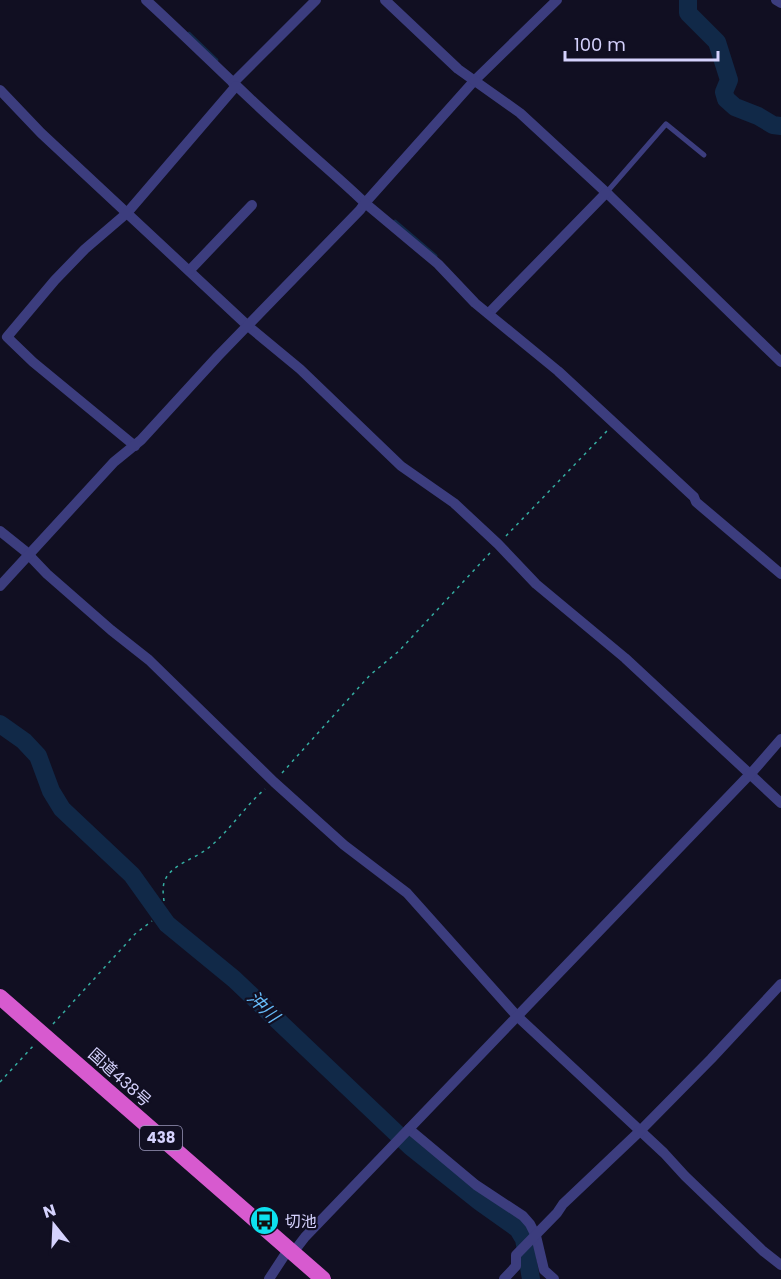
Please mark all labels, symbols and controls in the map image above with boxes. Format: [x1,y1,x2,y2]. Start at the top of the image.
scale bar [565,24,718,62]
text: 100 m [574,32,626,57]
water label: 沖川 [242,985,286,1030]
street label: 国道438号 [83,1043,156,1112]
road number: 438 [140,1126,182,1150]
north arrow [24,1195,84,1255]
text: N [40,1198,59,1224]
bus stop icon: 切池 [248,1205,280,1237]
place label: 切池 [285,1210,317,1233]

